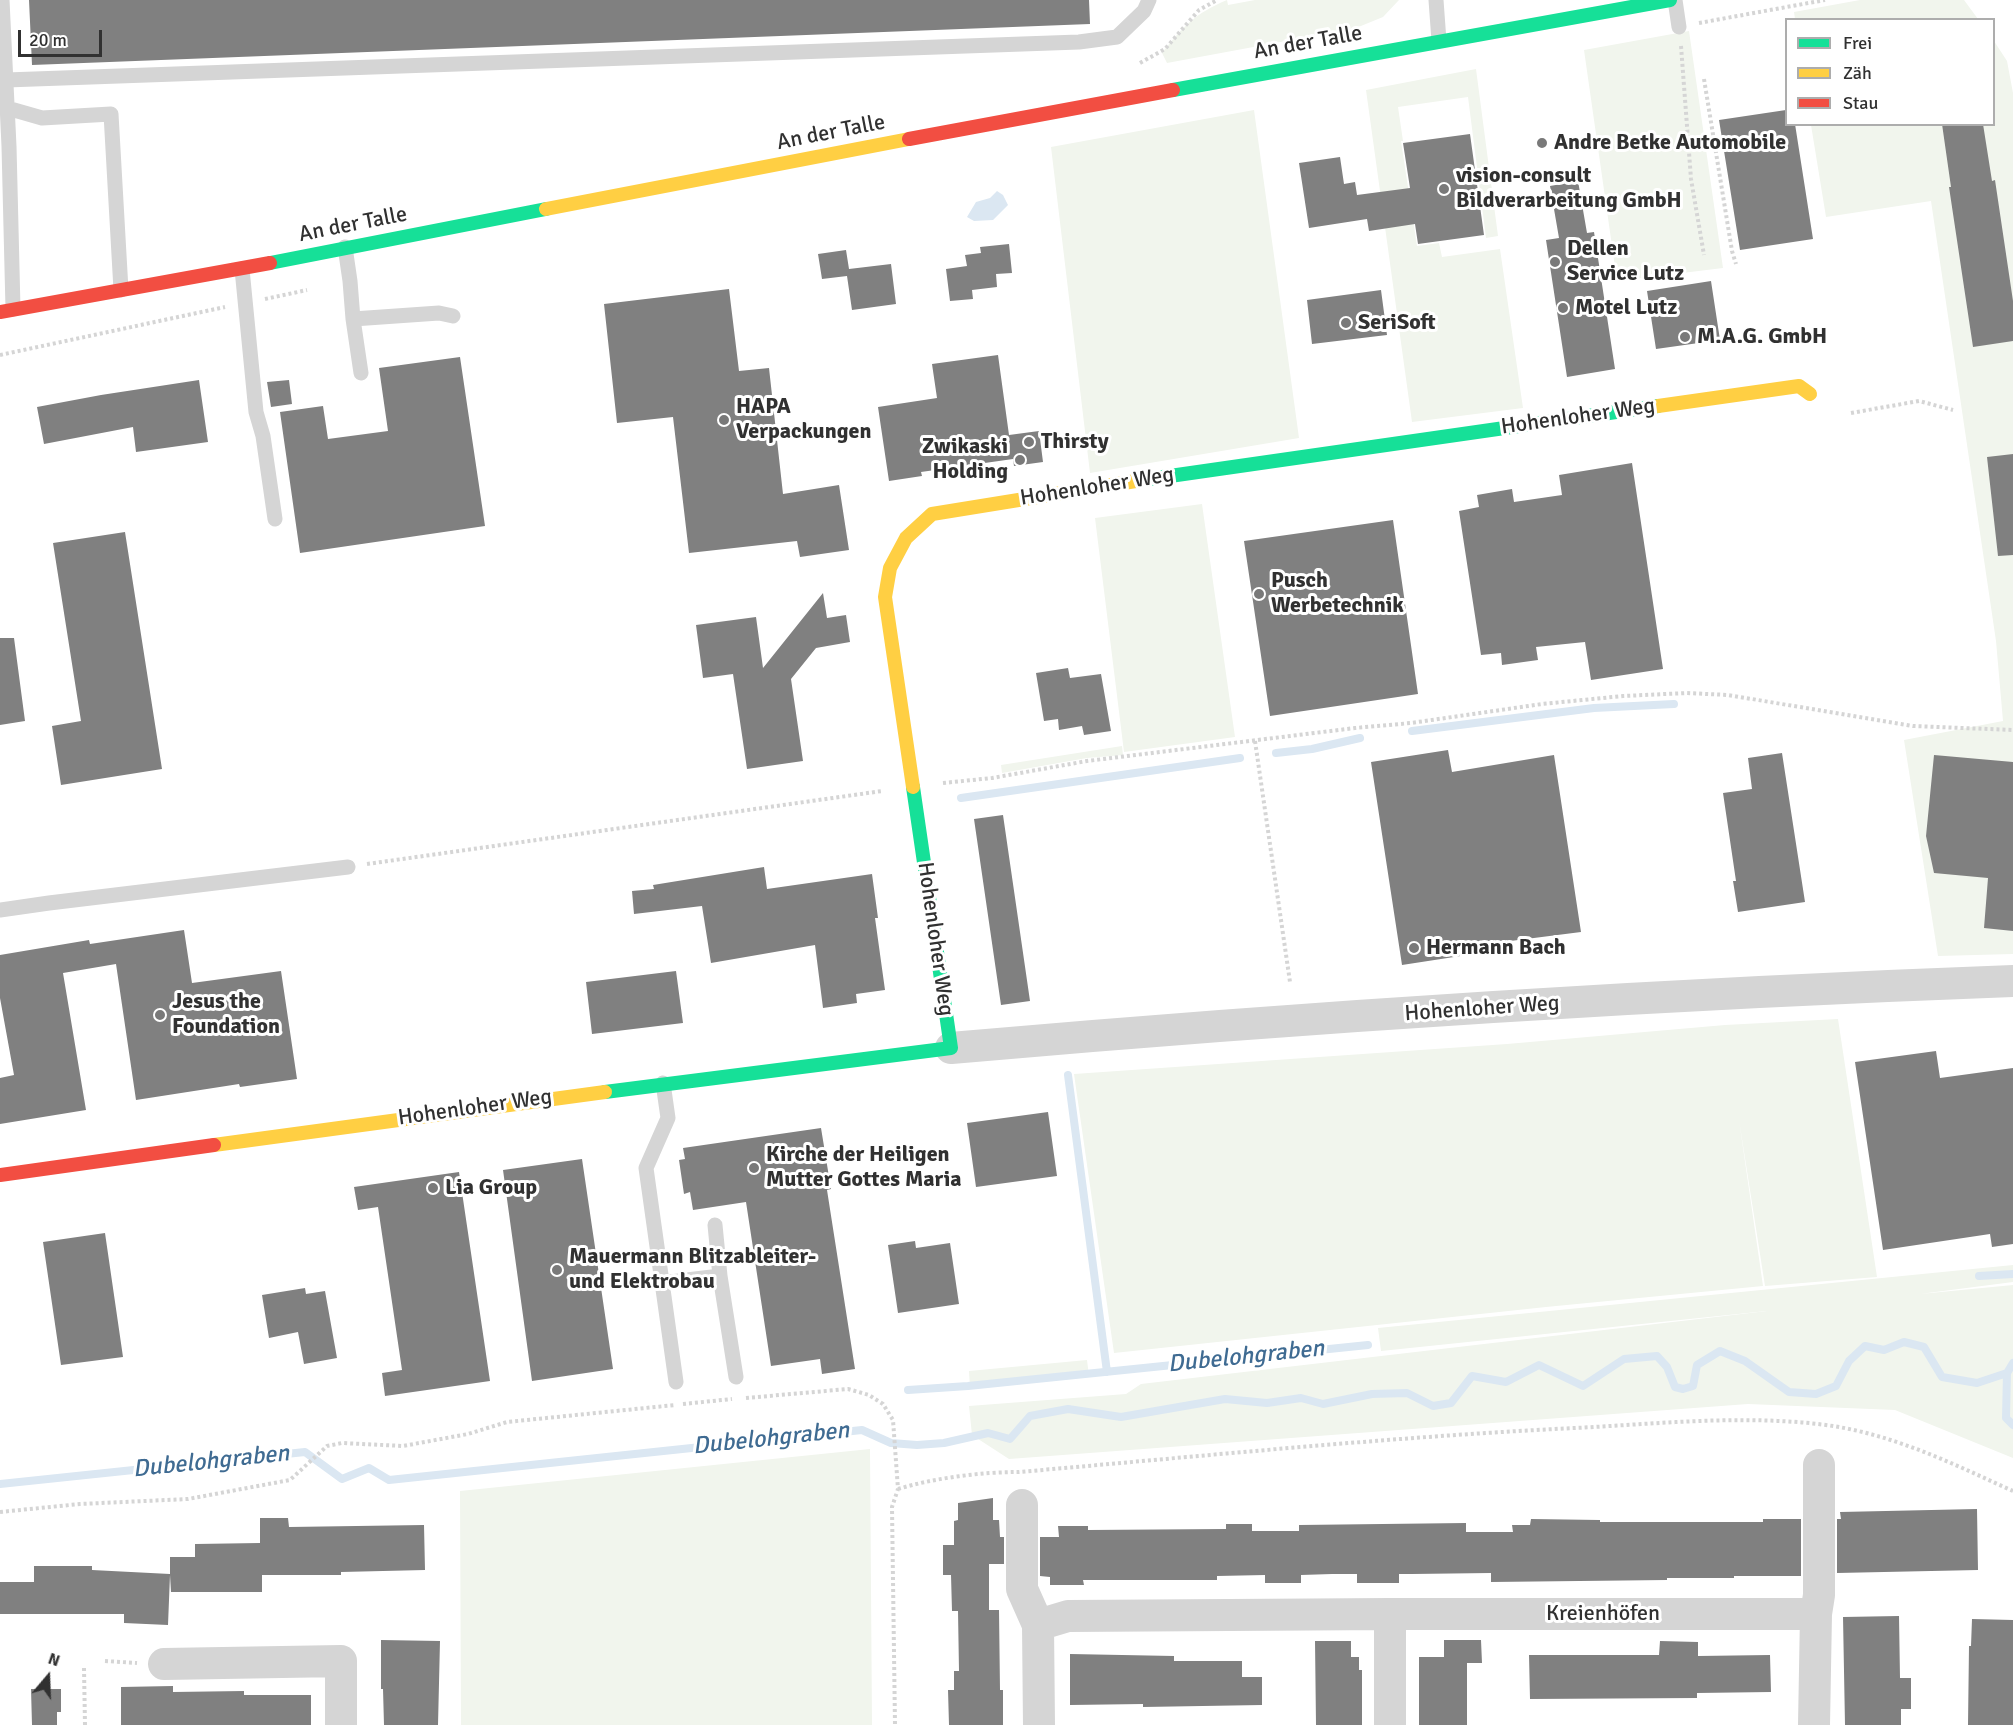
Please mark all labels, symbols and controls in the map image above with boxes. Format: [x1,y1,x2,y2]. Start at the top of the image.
scale bar [21,18,105,56]
legend [1785,18,1995,126]
street label: An der Talle [1252,20,1364,66]
text: 20 m [29,29,67,51]
text: Frei [1843,32,1872,54]
text: Zäh [1843,62,1872,84]
text: Stau [1843,92,1878,114]
street label: An der Talle [775,110,887,156]
place label: Andre Betke Automobile [1554,130,1786,156]
marker: Andre Betke Automobile [1535,136,1549,150]
place label: vision-consult Bildverarbeitung GmbH [1456,163,1682,214]
marker: vision-consult Bildverarbeitung GmbH [1437,182,1451,196]
street label: An der Talle [297,202,409,248]
place label: Dellen Service Lutz [1567,236,1684,288]
marker: Dellen Service Lutz [1548,255,1562,269]
place label: Motel Lutz [1575,295,1677,321]
marker: Motel Lutz [1556,301,1570,315]
place label: SeriSoft [1358,310,1436,336]
marker: SeriSoft [1339,316,1353,330]
place label: M.A.G. GmbH [1697,324,1827,350]
marker: M.A.G. GmbH [1678,330,1692,344]
street label: Hohenloher Weg [1499,393,1657,441]
place label: HAPA Verpackungen [736,394,871,446]
marker: HAPA Verpackungen [717,413,731,427]
place label: Thirsty [1041,429,1109,455]
place label: Zwikaski Holding [922,434,1008,486]
marker: Thirsty [1022,435,1036,449]
marker: Zwikaski Holding [1013,453,1027,467]
street label: Hohenloher Weg [1018,462,1176,512]
place label: Pusch Werbetechnik [1271,568,1404,620]
marker: Pusch Werbetechnik [1252,587,1266,601]
street label: Hohenloher Weg [911,860,959,1018]
place label: Hermann Bach [1426,935,1566,961]
marker: Hermann Bach [1407,941,1421,955]
place label: Jesus the Foundation [172,989,280,1040]
street label: Hohenloher Weg [1404,990,1560,1028]
marker: Jesus the Foundation [153,1008,167,1022]
street label: Hohenloher Weg [396,1084,554,1132]
place label: Kirche der Heiligen Mutter Gottes Maria [766,1142,962,1194]
marker: Kirche der Heiligen Mutter Gottes Maria [747,1161,761,1175]
place label: Lia Group [445,1175,537,1201]
marker: Lia Group [426,1181,440,1195]
place label: Mauermann Blitzableiter- und Elektrobau [569,1244,816,1296]
marker: Mauermann Blitzableiter- und Elektrobau [550,1263,564,1277]
water label: Dubelohgraben [1166,1334,1326,1380]
water label: Dubelohgraben [691,1416,851,1462]
water label: Dubelohgraben [131,1439,291,1485]
street label: Kreienhöfen [1546,1601,1660,1627]
north arrow [18,1647,78,1707]
text: N [45,1649,62,1671]

